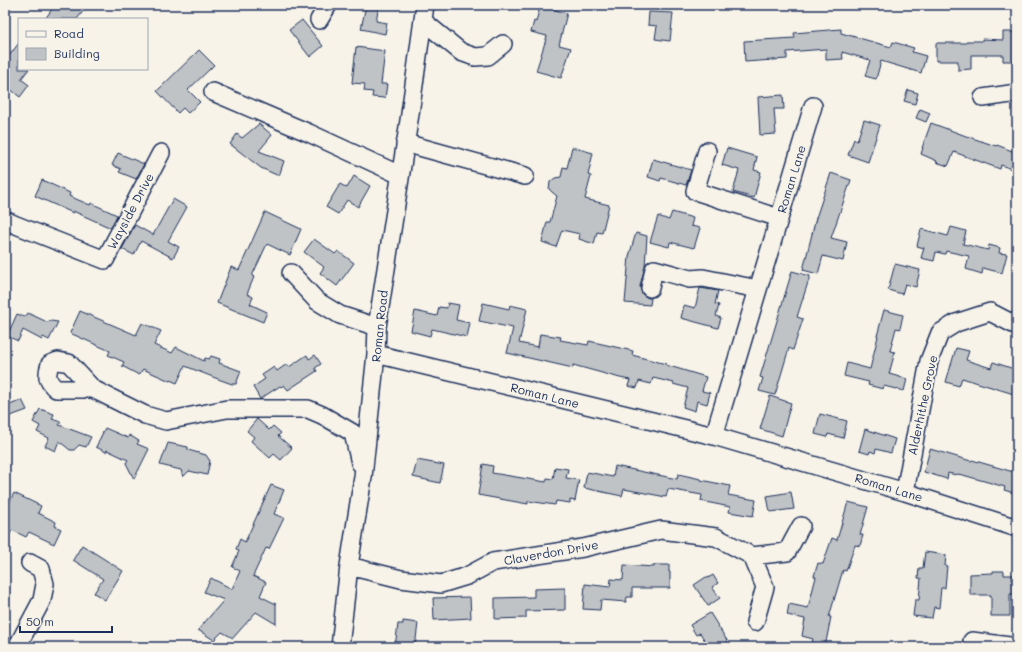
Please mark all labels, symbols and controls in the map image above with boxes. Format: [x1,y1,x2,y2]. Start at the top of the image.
legend [18,18,148,70]
text: Road [54,25,84,41]
text: Building [54,45,100,61]
street label: Roman Lane [773,143,809,215]
street label: Wayside Drive [103,170,157,252]
street label: Roman Road [367,289,391,363]
street label: Alderhithe Grove [904,353,940,457]
street label: Roman Lane [509,379,581,411]
street label: Roman Lane [853,469,925,505]
street label: Claverdon Drive [502,536,600,568]
scale bar [20,608,112,634]
text: 50 m [26,613,54,629]

